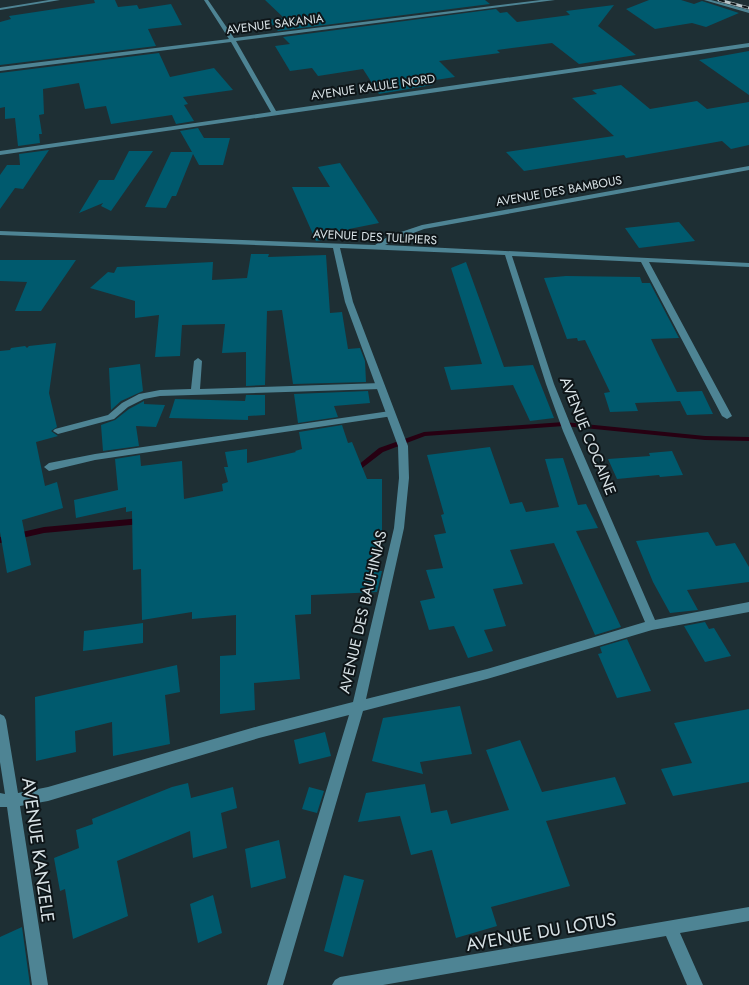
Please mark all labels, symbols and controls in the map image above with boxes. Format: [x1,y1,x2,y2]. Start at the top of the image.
street label: AVENUE SAKANIA [225,9,325,39]
street label: AVENUE KALULE NORD [310,69,436,105]
street label: AVENUE DES BAMBOUS [495,171,624,211]
street label: AVENUE DES TULIPIERS [313,225,438,249]
street label: AVENUE COCAINE [554,373,622,499]
street label: AVENUE DES BAUHINIAS [334,528,392,696]
street label: AVENUE KANZELE [15,776,61,924]
street label: AVENUE DU LOTUS [464,906,618,958]

